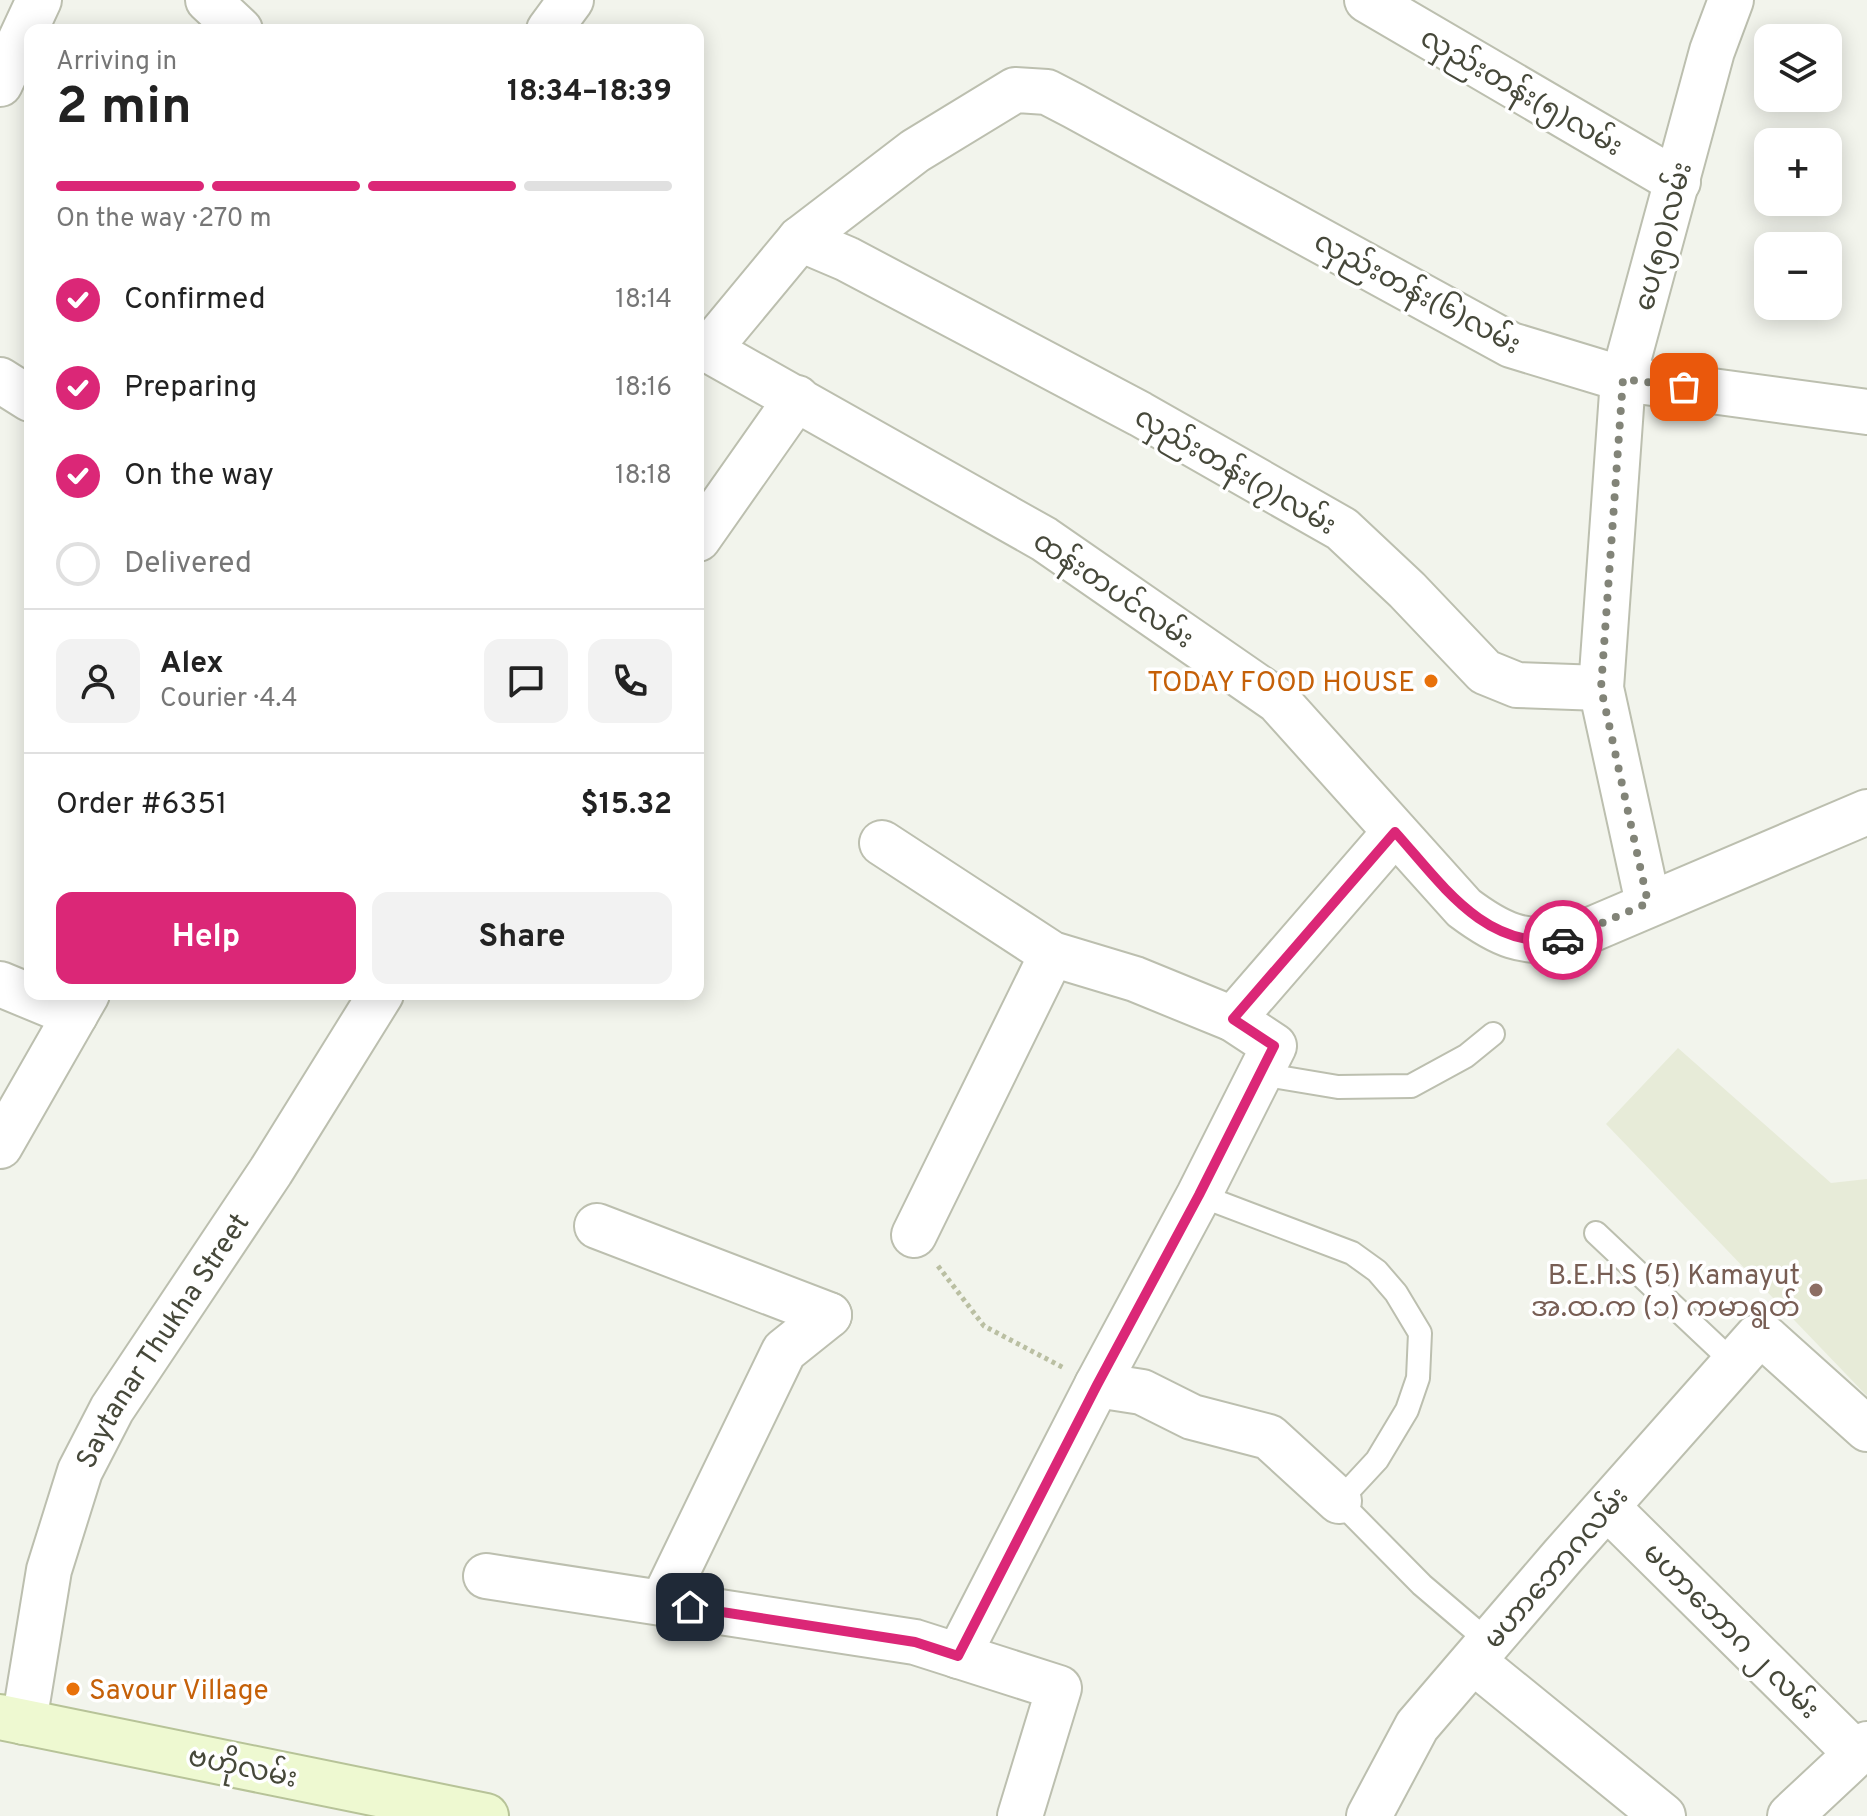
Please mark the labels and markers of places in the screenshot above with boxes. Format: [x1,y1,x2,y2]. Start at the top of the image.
pin [1650,353,1718,421]
place label: TODAY FOOD HOUSE [1147,666,1415,702]
marker: TODAY FOOD HOUSE [1422,672,1440,690]
place label: B.E.H.S (5) Kamayut အ.ထ.က (၁) ကမာရွတ် [1531,1259,1800,1329]
marker: B.E.H.S (5) Kamayut အ.ထ.က (၁) ကမာရွတ် [1807,1281,1825,1299]
pin [656,1573,724,1641]
place label: Savour Village [89,1674,268,1710]
marker: Savour Village [64,1680,82,1698]

